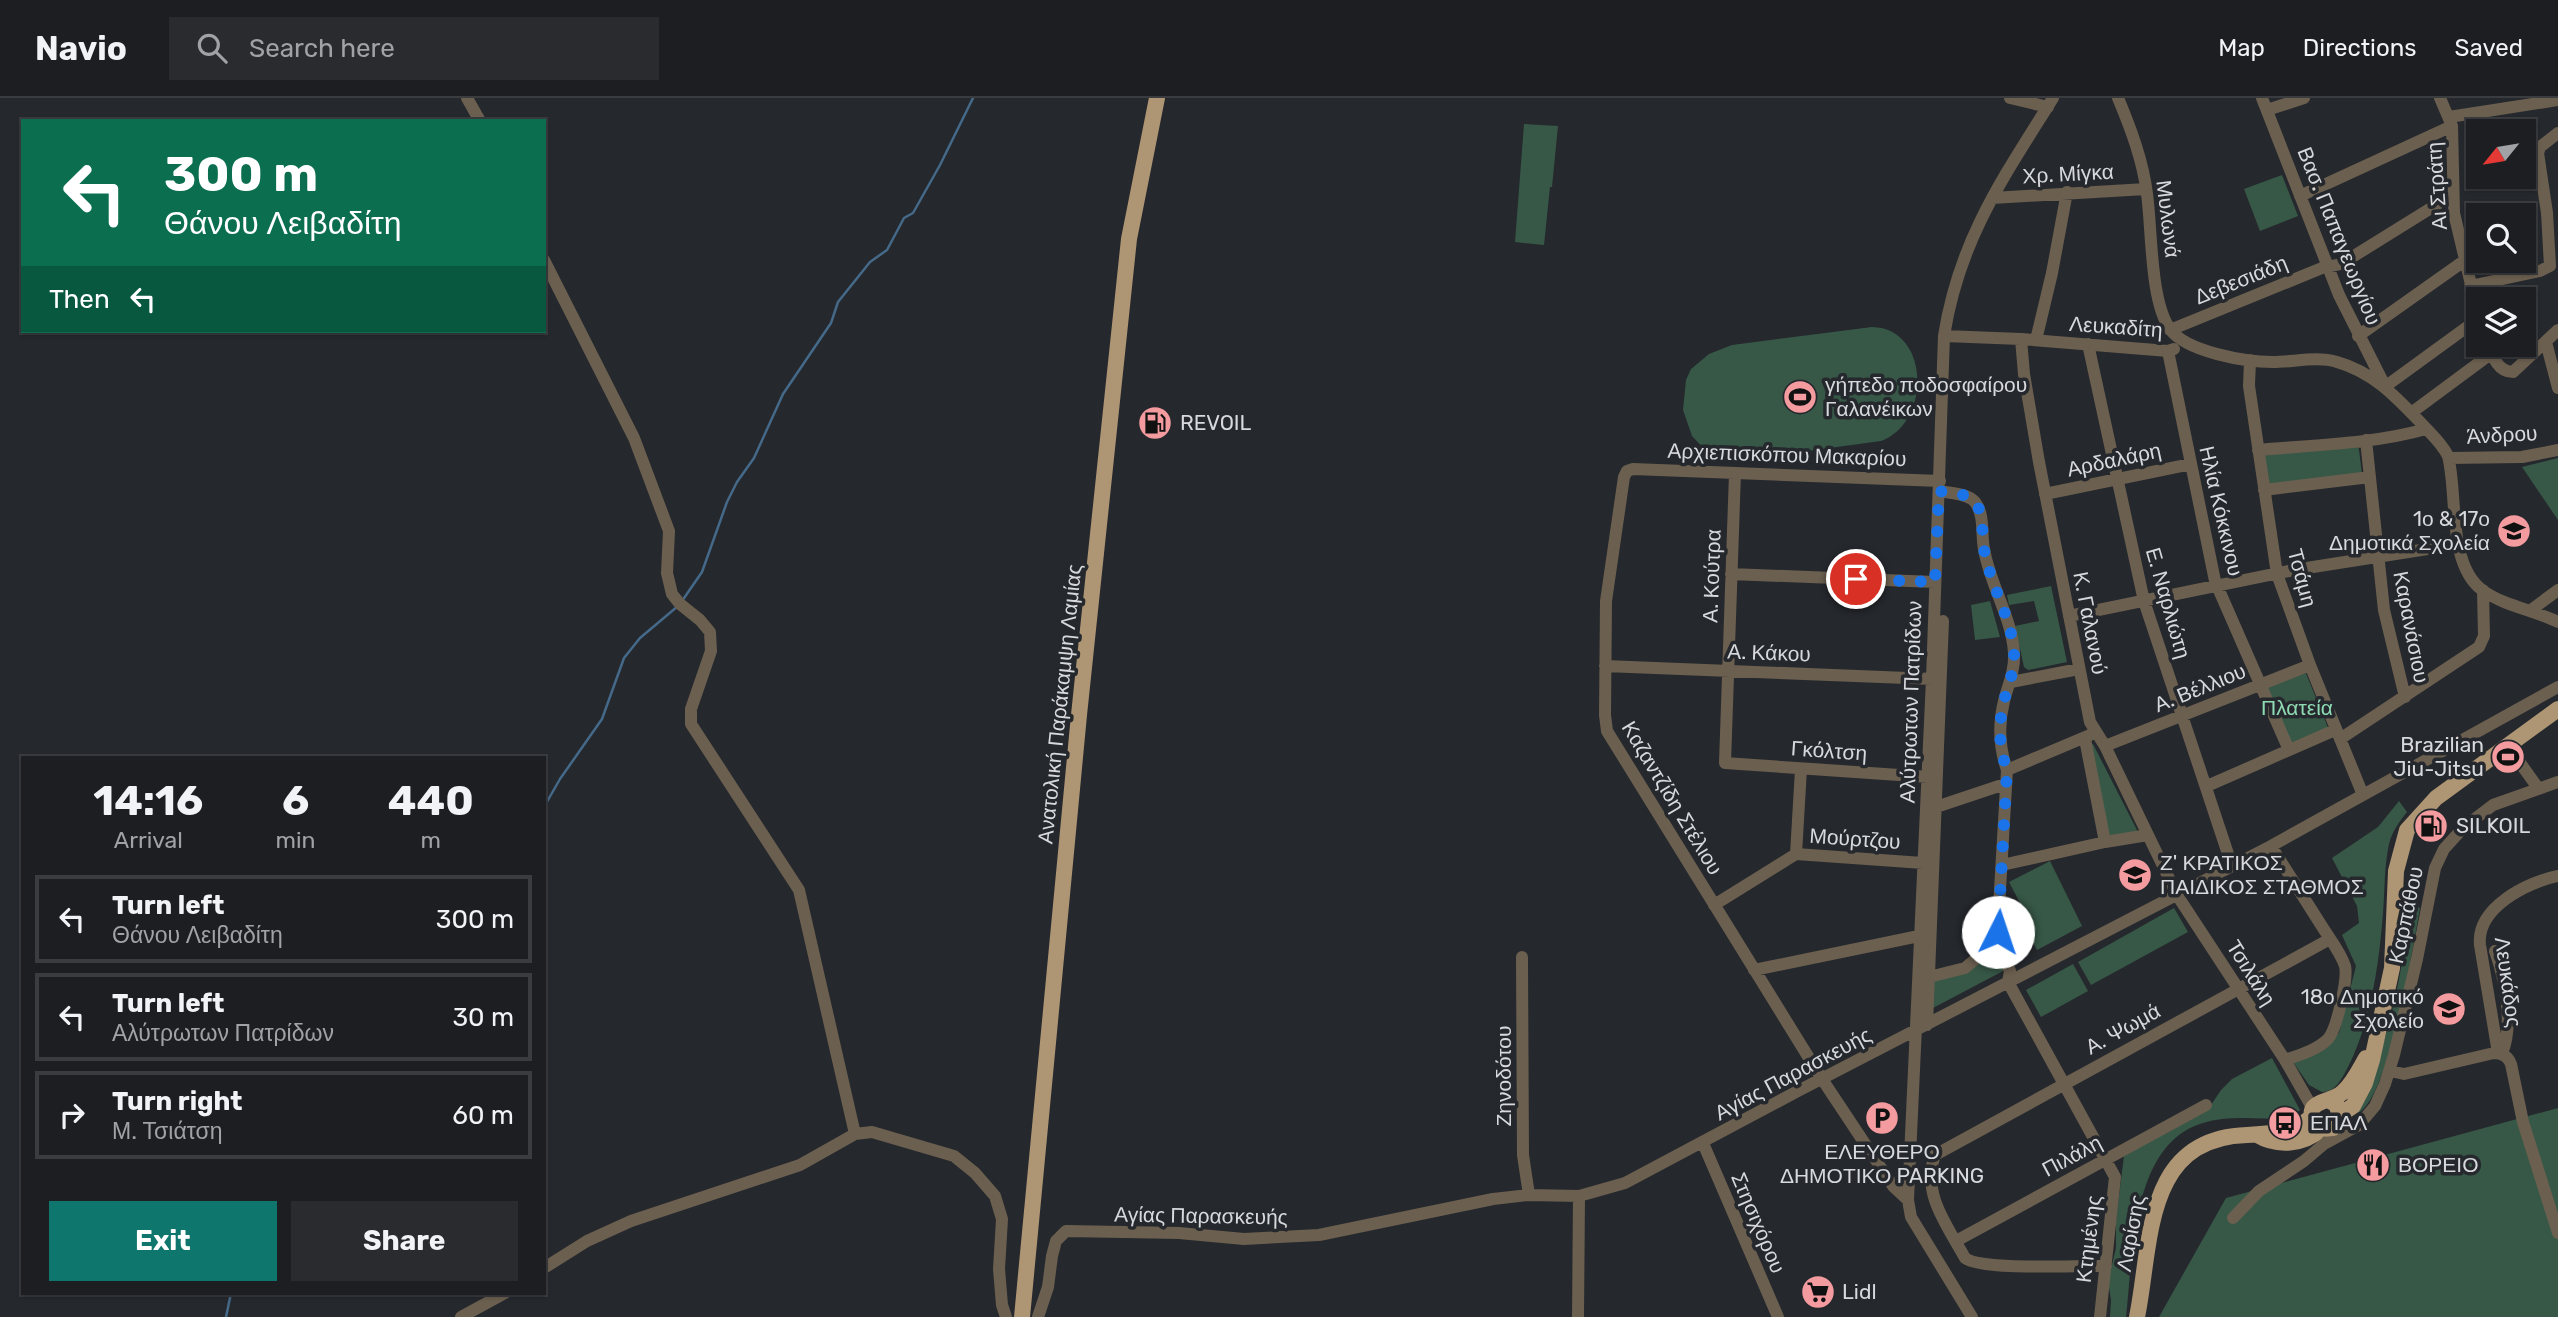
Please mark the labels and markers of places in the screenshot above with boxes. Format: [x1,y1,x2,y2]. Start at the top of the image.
place label: γήπεδο ποδοσφαίρου Γαλανέικων [1825,372,2027,421]
sports icon: γήπεδο ποδοσφαίρου Γαλανέικων [1781,378,1819,416]
fuel station icon: REVOIL [1136,404,1174,442]
place label: REVOIL [1180,410,1252,435]
place label: 1ο & 17ο Δημοτικά Σχολεία [2329,506,2490,555]
school or university icon: 1ο & 17ο Δημοτικά Σχολεία [2495,512,2533,550]
pin [1826,549,1886,609]
place label: Brazilian Jiu-Jitsu [2393,732,2484,781]
sports icon: Brazilian Jiu-Jitsu [2489,738,2527,776]
fuel station icon: SILKOIL [2412,807,2450,845]
place label: SILKOIL [2456,813,2530,838]
place label: Ζ' ΚΡΑΤΙΚΟΣ ΠΑΙΔΙΚΟΣ ΣΤΑΘΜΟΣ [2160,850,2364,899]
school or university icon: Ζ' ΚΡΑΤΙΚΟΣ ΠΑΙΔΙΚΟΣ ΣΤΑΘΜΟΣ [2116,856,2154,894]
place label: 18ο Δημοτικό Σχολείο [2301,984,2424,1033]
school or university icon: 18ο Δημοτικό Σχολείο [2430,990,2468,1028]
parking icon: ΕΛΕΥΘΕΡΟ ΔΗΜΟΤΙΚΟ PARKING [1863,1099,1901,1137]
bus stop icon: ΕΠΑΛ [2266,1104,2304,1142]
place label: ΕΠΑΛ [2310,1110,2367,1135]
place label: ΕΛΕΥΘΕΡΟ ΔΗΜΟΤΙΚΟ PARKING [1780,1139,1984,1188]
restaurant icon: ΒΟΡΕΙΟ [2354,1146,2392,1184]
place label: ΒΟΡΕΙΟ [2398,1152,2479,1177]
supermarket icon: Lidl [1799,1273,1837,1311]
place label: Lidl [1842,1279,1877,1304]

